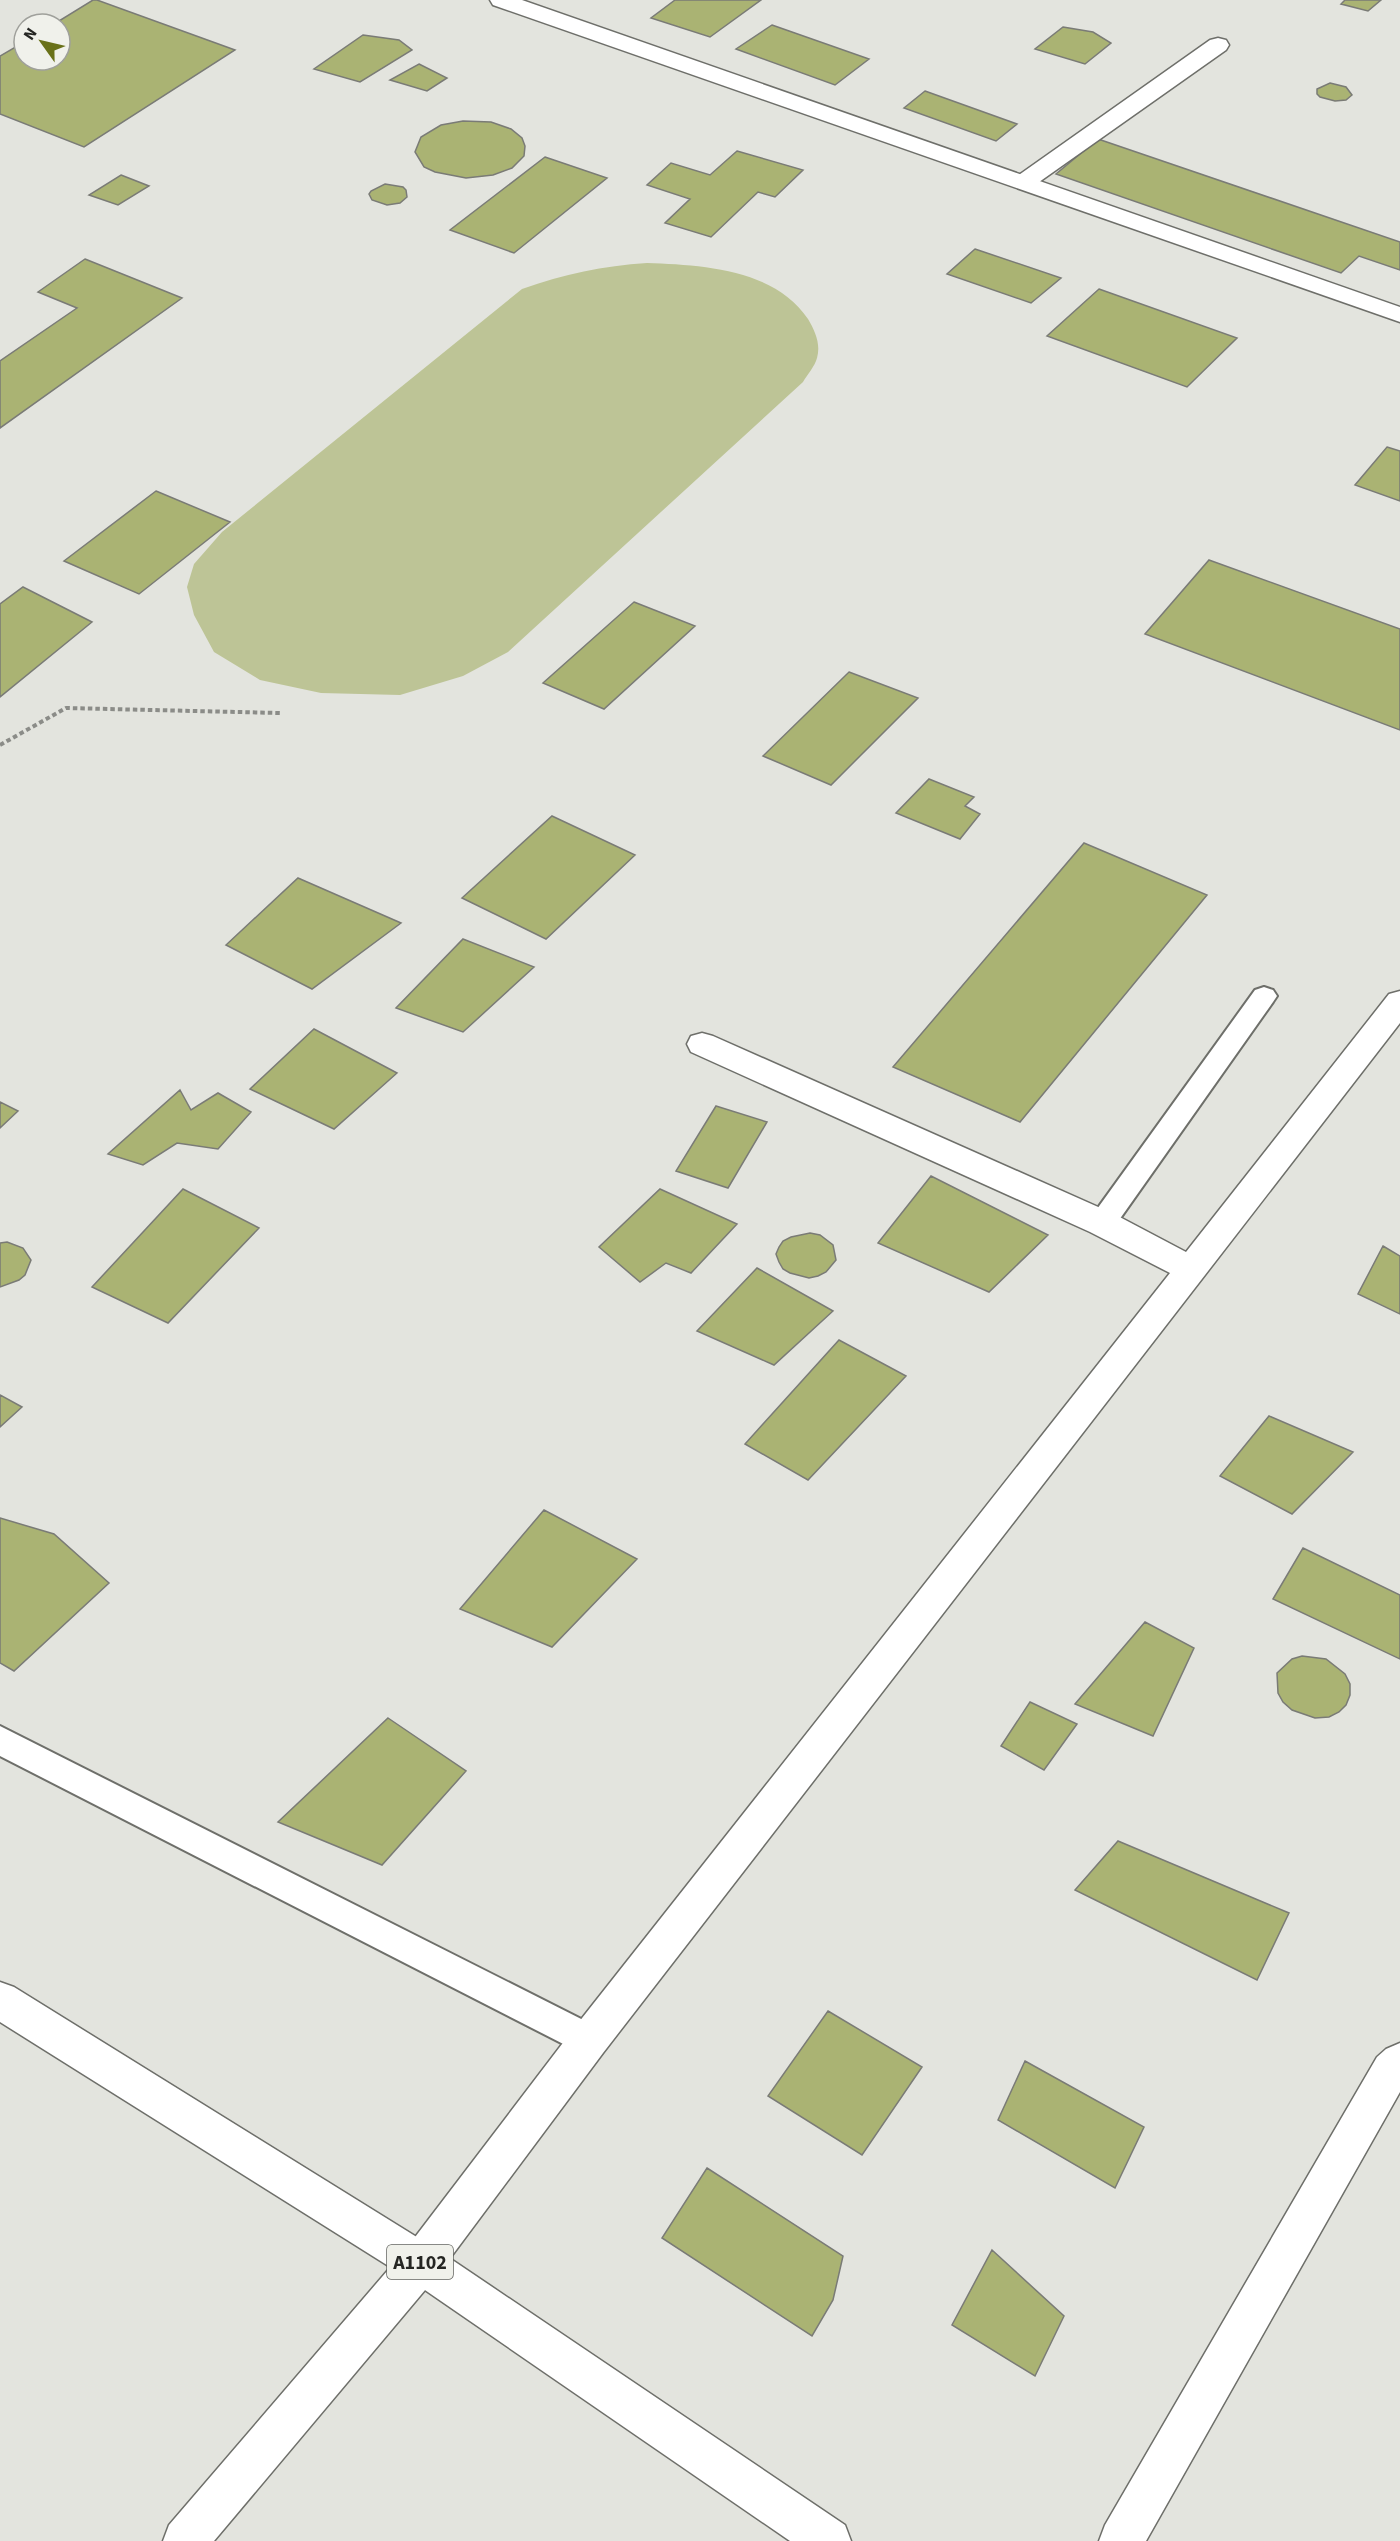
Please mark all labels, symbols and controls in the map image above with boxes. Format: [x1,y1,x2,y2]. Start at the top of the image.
north arrow [12,12,72,72]
text: N [18,24,42,45]
road number: A1102 [387,2245,453,2279]

